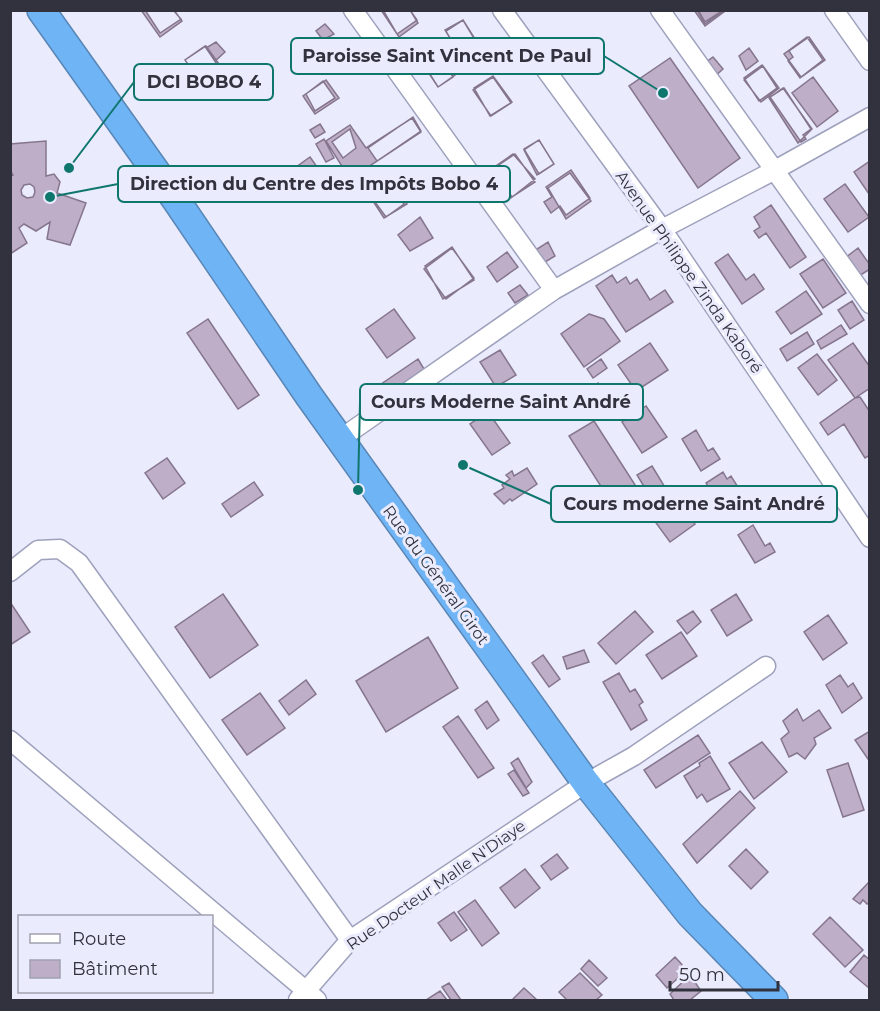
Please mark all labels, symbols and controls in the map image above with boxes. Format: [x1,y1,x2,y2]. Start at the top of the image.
callout: Paroisse Saint Vincent De Paul [291,38,604,74]
text: Paroisse Saint Vincent De Paul [302,45,592,67]
callout: DCI BOBO 4 [134,64,273,100]
text: DCI BOBO 4 [147,71,262,93]
callout: Direction du Centre des Impôts Bobo 4 [118,166,510,202]
street label: Avenue Philippe Zinda Kaboré [612,167,766,377]
text: Direction du Centre des Impôts Bobo 4 [130,173,499,195]
callout: Cours Moderne Saint André [360,384,643,420]
text: Cours Moderne Saint André [371,391,631,413]
callout: Cours moderne Saint André [551,486,837,522]
text: Cours moderne Saint André [563,493,825,515]
street label: Rue du Général Girot [379,502,493,649]
street label: Rue Docteur Malle N'Diaye [343,816,529,954]
legend [18,915,213,993]
text: Route [72,928,126,950]
scale bar [670,954,778,992]
text: Bâtiment [72,958,158,980]
text: 50 m [679,964,725,986]

